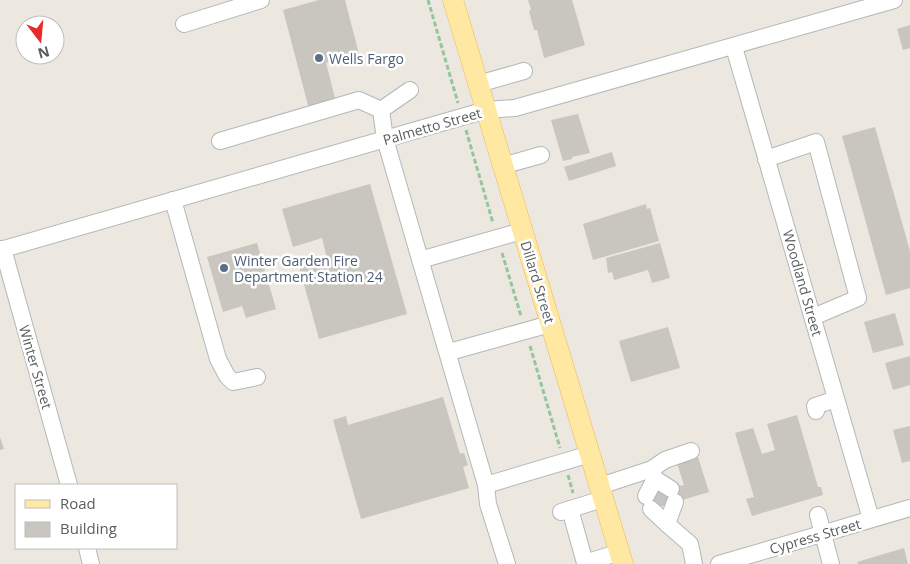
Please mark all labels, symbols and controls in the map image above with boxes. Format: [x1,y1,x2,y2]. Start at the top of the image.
north arrow [15,15,65,65]
text: N [36,42,52,64]
place label: Wells Fargo [329,49,404,68]
marker: Wells Fargo [313,52,325,64]
street label: Palmetto Street [380,103,484,149]
street label: Woodland Street [779,228,827,338]
street label: Dillard Street [516,238,560,326]
place label: Winter Garden Fire Department Station 24 [234,251,383,286]
marker: Winter Garden Fire Department Station 24 [218,262,230,274]
street label: Winter Street [15,323,57,411]
legend [15,484,178,549]
text: Road [60,493,96,513]
street label: Cypress Street [767,514,863,558]
text: Building [60,518,117,538]

